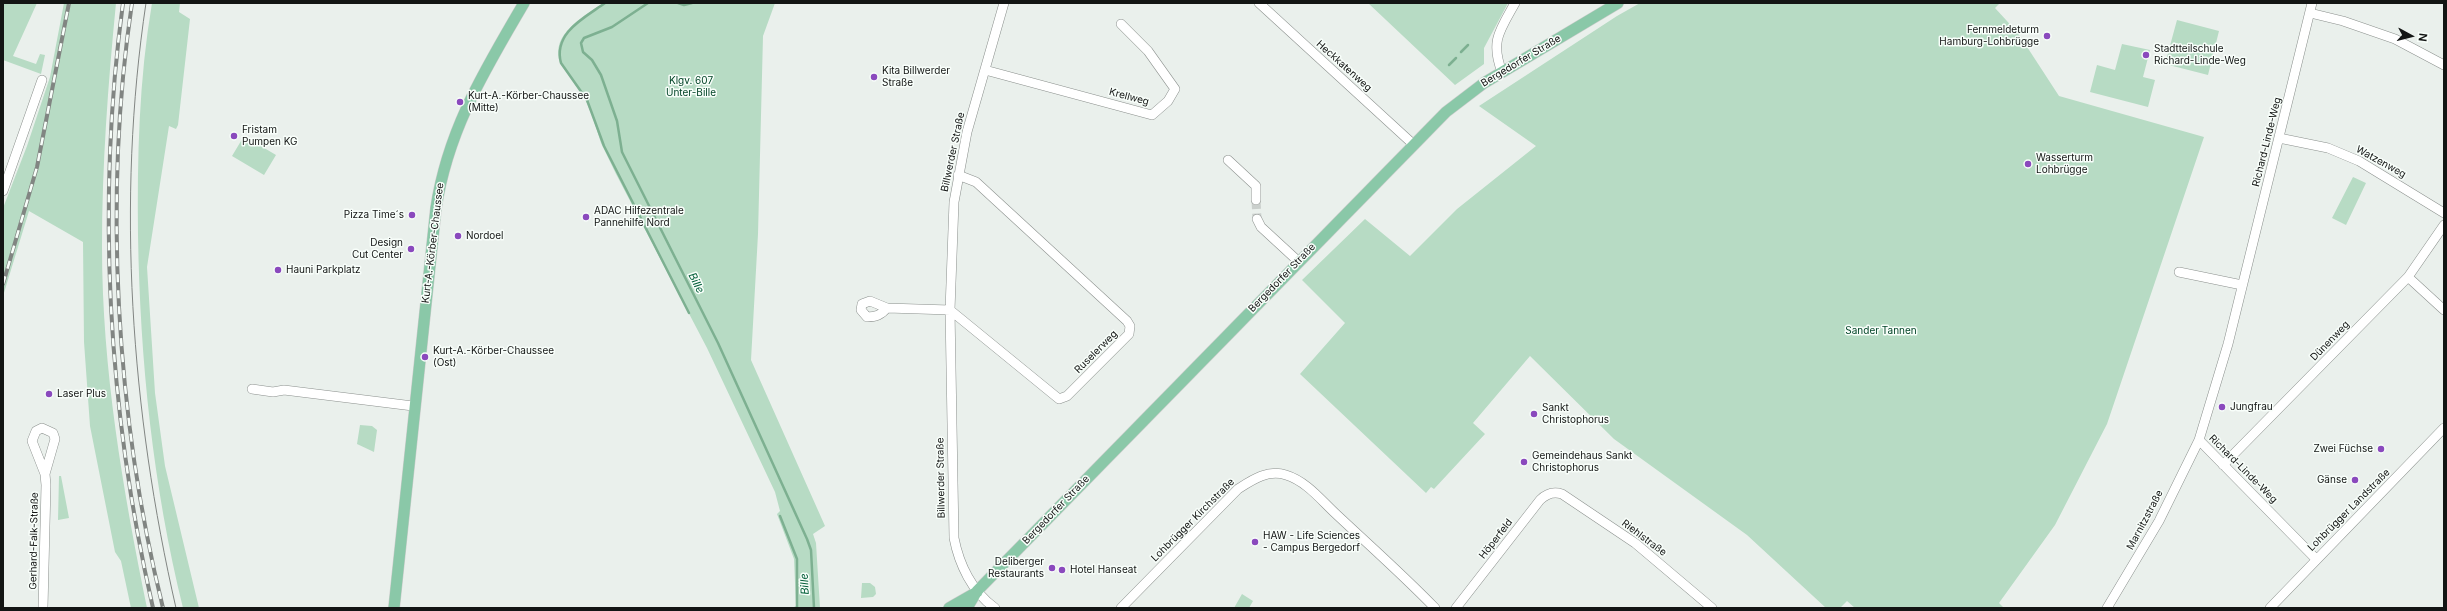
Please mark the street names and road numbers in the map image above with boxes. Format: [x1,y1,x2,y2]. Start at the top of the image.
street label: Bergedorfer Straße [1479,32,1563,90]
street label: Heckkatenweg [1314,38,1374,94]
street label: Krellweg [1108,86,1150,108]
street label: Richard-Linde-Weg [2250,96,2284,188]
street label: Billwerder Straße [939,111,967,193]
street label: Watzenweg [2354,143,2408,181]
street label: Kurt-A.-Körber-Chaussee [420,182,446,304]
street label: Bergedorfer Straße [1246,241,1318,315]
street label: Dünenweg [2308,319,2352,363]
street label: Ruselerweg [1072,328,1120,376]
street label: Richard-Linde-Weg [2206,432,2280,506]
street label: Billwerder Straße [934,437,948,519]
street label: Lohbrügger Landstraße [2305,466,2393,554]
street label: Bergedorfer Straße [1020,473,1092,547]
street label: Lohbrügger Kirchstraße [1149,476,1237,564]
street label: Marnitzstraße [2124,488,2166,552]
street label: Gerhard-Falk-Straße [27,492,41,590]
street label: Höperfeld [1477,517,1515,561]
street label: Riehlstraße [1619,517,1669,559]

